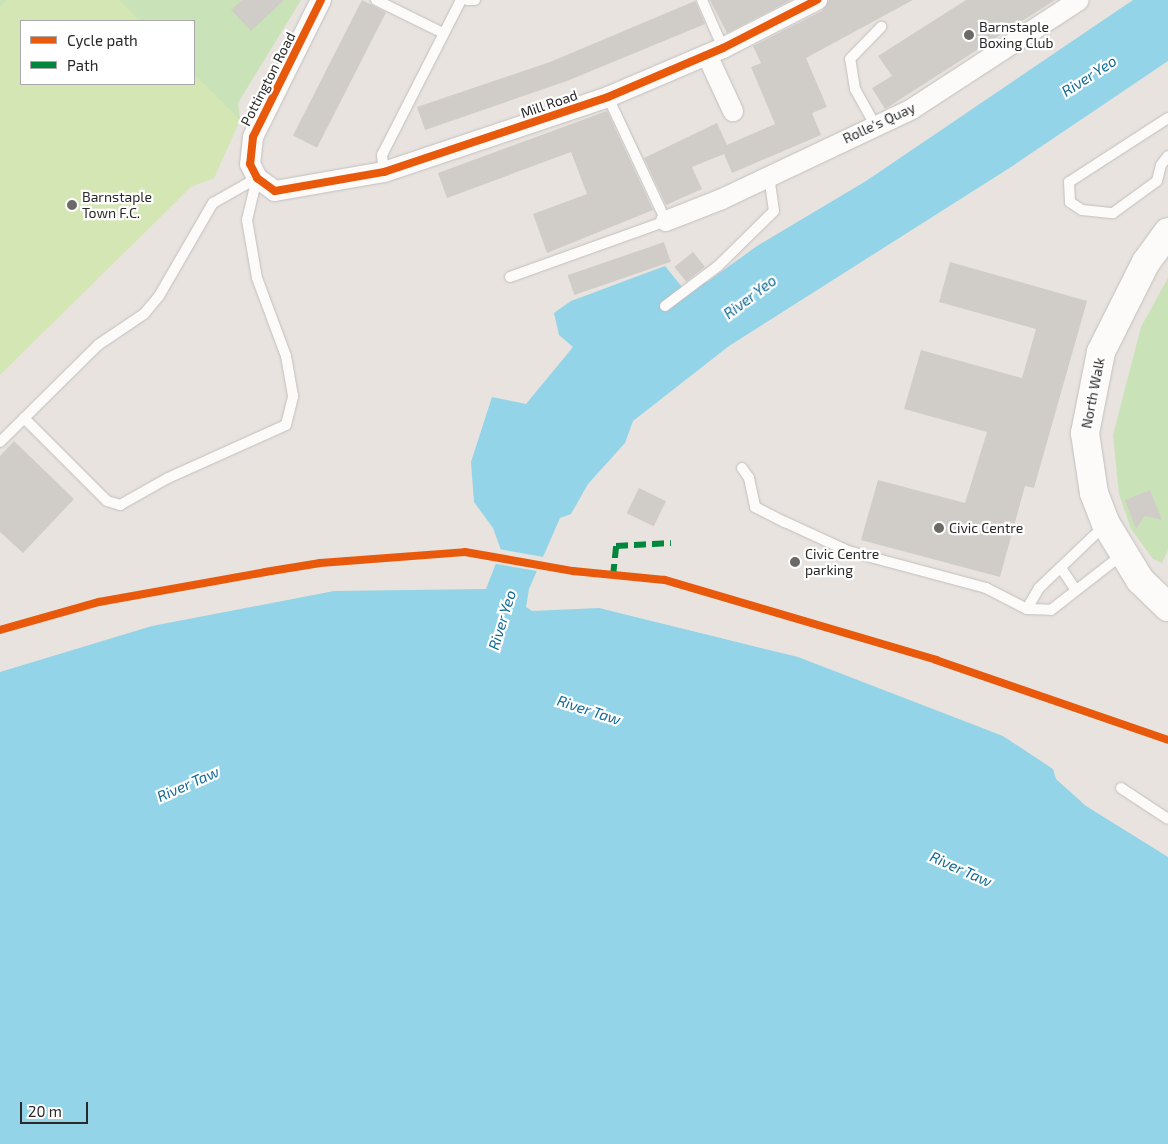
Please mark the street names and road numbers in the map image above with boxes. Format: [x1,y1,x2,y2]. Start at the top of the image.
street label: Pottington Road [237,29,299,129]
street label: Mill Road [518,86,580,122]
street label: Rolle's Quay [840,99,918,147]
street label: North Walk [1078,356,1108,430]

